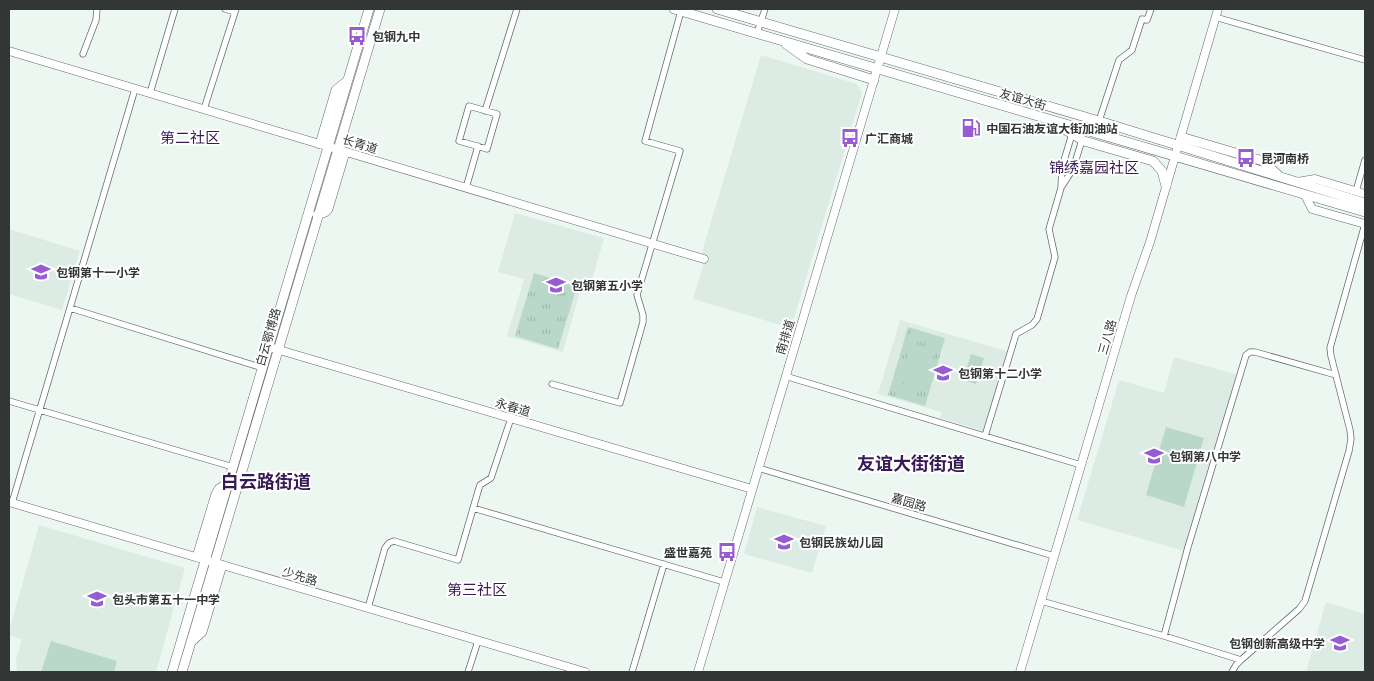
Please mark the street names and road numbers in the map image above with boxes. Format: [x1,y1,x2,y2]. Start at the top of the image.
street label: 友谊大街 [998,85,1048,113]
street label: 长青道 [341,132,379,156]
street label: 白云鄂博路 [253,306,283,368]
street label: 南排道 [773,318,797,356]
street label: 三八路 [1095,318,1119,356]
street label: 永春道 [494,395,532,419]
street label: 嘉园路 [890,490,928,514]
street label: 少先路 [281,564,319,588]

